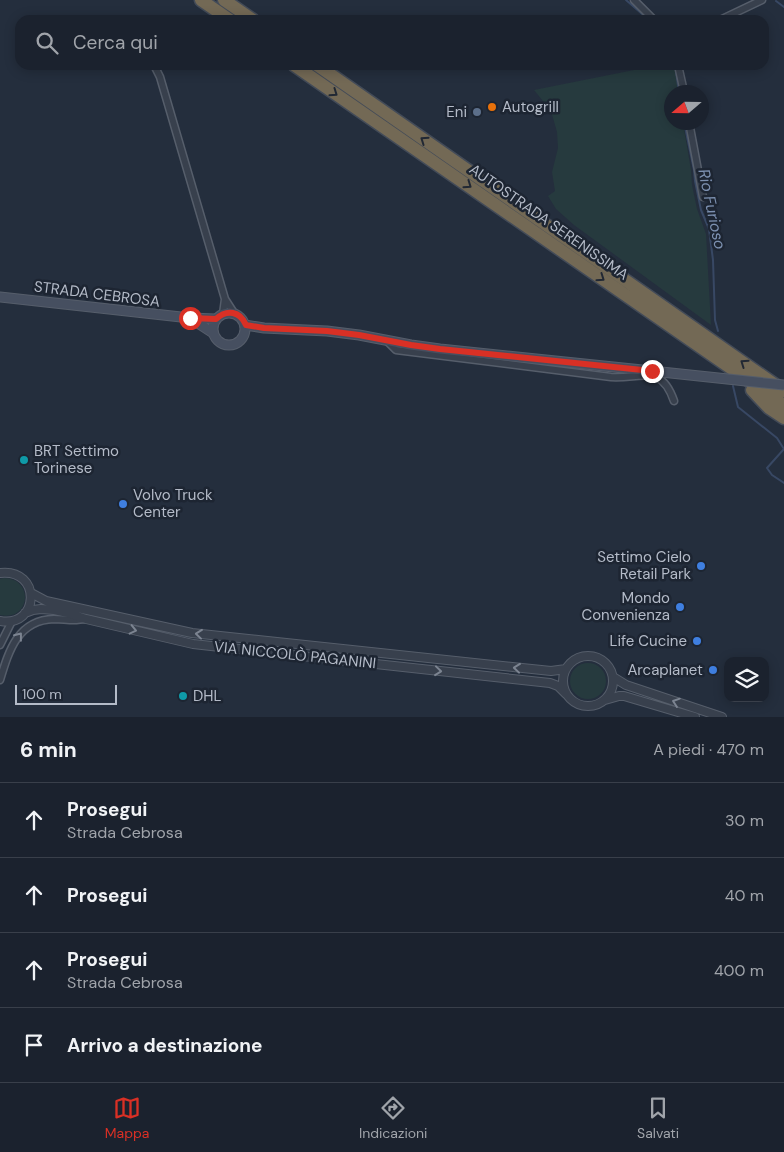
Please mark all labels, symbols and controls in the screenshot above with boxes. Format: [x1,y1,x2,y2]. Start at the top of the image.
search box [15,15,769,70]
icon: search [33,29,61,57]
text: Cerca qui [73,30,158,55]
north arrow [664,85,709,130]
one-way arrow [329,87,338,96]
place label: Autogrill [502,97,559,117]
marker: Autogrill [486,101,498,113]
place label: Eni [446,102,467,122]
marker: Eni [471,106,483,118]
one-way arrow [420,137,430,146]
street label: AUTOSTRADA SERENISSIMA [465,159,633,285]
water label: Rio Furioso [693,167,731,251]
one-way arrow [462,179,472,188]
one-way arrow [596,272,605,281]
street label: STRADA CEBROSA [33,276,161,312]
route start [179,307,202,330]
route end [641,360,664,383]
one-way arrow [740,360,750,369]
place label: BRT Settimo Torinese [34,441,119,478]
marker: BRT Settimo Torinese [18,454,30,466]
place label: Volvo Truck Center [133,485,213,522]
marker: Volvo Truck Center [117,498,129,510]
place label: Settimo Cielo Retail Park [597,547,691,584]
marker: Settimo Cielo Retail Park [695,560,707,572]
place label: Mondo Convenienza [581,588,670,625]
marker: Mondo Convenienza [674,601,686,613]
one-way arrow [129,624,138,635]
one-way arrow [195,629,203,640]
place label: Life Cucine [610,631,687,651]
one-way arrow [13,632,22,642]
marker: Life Cucine [691,635,703,647]
street label: VIA NICCOLÒ PAGANINI [213,637,377,673]
map controls [724,657,769,702]
button: layers [724,657,769,702]
place label: Arcaplanet [627,660,703,680]
one-way arrow [513,663,521,674]
marker: Arcaplanet [707,664,719,676]
one-way arrow [434,665,442,676]
scale bar [15,682,118,705]
text: 100 m [22,685,62,703]
place label: DHL [193,686,222,706]
marker: DHL [177,690,189,702]
one-way arrow [672,698,681,708]
text: 6 min [20,736,77,764]
text: A piedi · 470 m [653,739,764,760]
text: Prosegui [67,797,147,822]
icon: ahead [20,806,48,834]
text: 30 m [725,810,764,831]
text: Strada Cebrosa [67,822,183,843]
icon: ahead [20,881,48,909]
text: Prosegui [67,883,147,908]
text: 40 m [725,885,764,906]
text: Prosegui [67,947,147,972]
icon: ahead [20,956,48,984]
text: 400 m [714,960,764,981]
text: Strada Cebrosa [67,972,183,993]
icon: arrive [20,1031,48,1059]
text: Arrivo a destinazione [67,1033,262,1058]
tab: Mappa [105,1094,149,1142]
tab: Indicazioni [359,1094,427,1142]
tab: Salvati [637,1094,679,1142]

